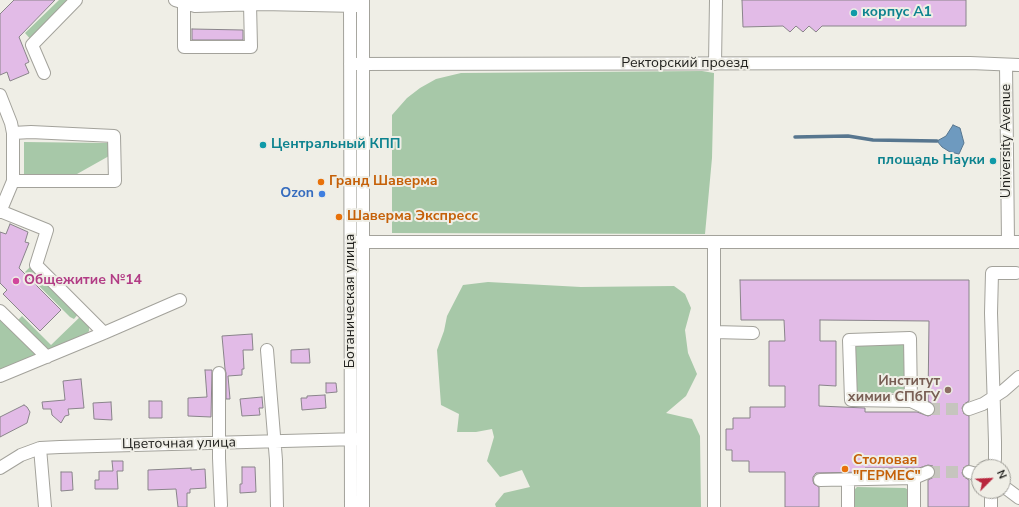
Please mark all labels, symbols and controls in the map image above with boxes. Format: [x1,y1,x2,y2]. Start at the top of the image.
place label: корпус А1 [862,5,932,21]
marker: корпус А1 [849,8,859,18]
street label: Ректорский проезд [621,56,749,72]
street label: University Avenue [999,84,1015,198]
place label: Центральный КПП [271,137,400,153]
marker: Центральный КПП [258,140,268,150]
place label: площадь Науки [877,153,985,169]
marker: площадь Науки [988,156,998,166]
place label: Гранд Шаверма [329,174,438,190]
marker: Гранд Шаверма [316,177,326,187]
place label: Ozon [280,186,314,202]
marker: Ozon [317,189,327,199]
place label: Шаверма Экспресс [347,209,478,225]
marker: Шаверма Экспресс [334,212,344,222]
street label: Ботаническая улица [343,234,359,368]
place label: Общежитие №14 [24,273,142,289]
marker: Общежитие №14 [11,276,21,286]
place label: Институт химии СПбГУ [848,374,940,406]
marker: Институт химии СПбГУ [943,385,953,395]
street label: Цветочная улица [122,435,236,453]
place label: Столовая "ГЕРМЕС" [853,453,921,486]
north arrow [971,459,1011,499]
marker: Столовая "ГЕРМЕС" [840,464,850,474]
text: N [993,468,1010,481]

